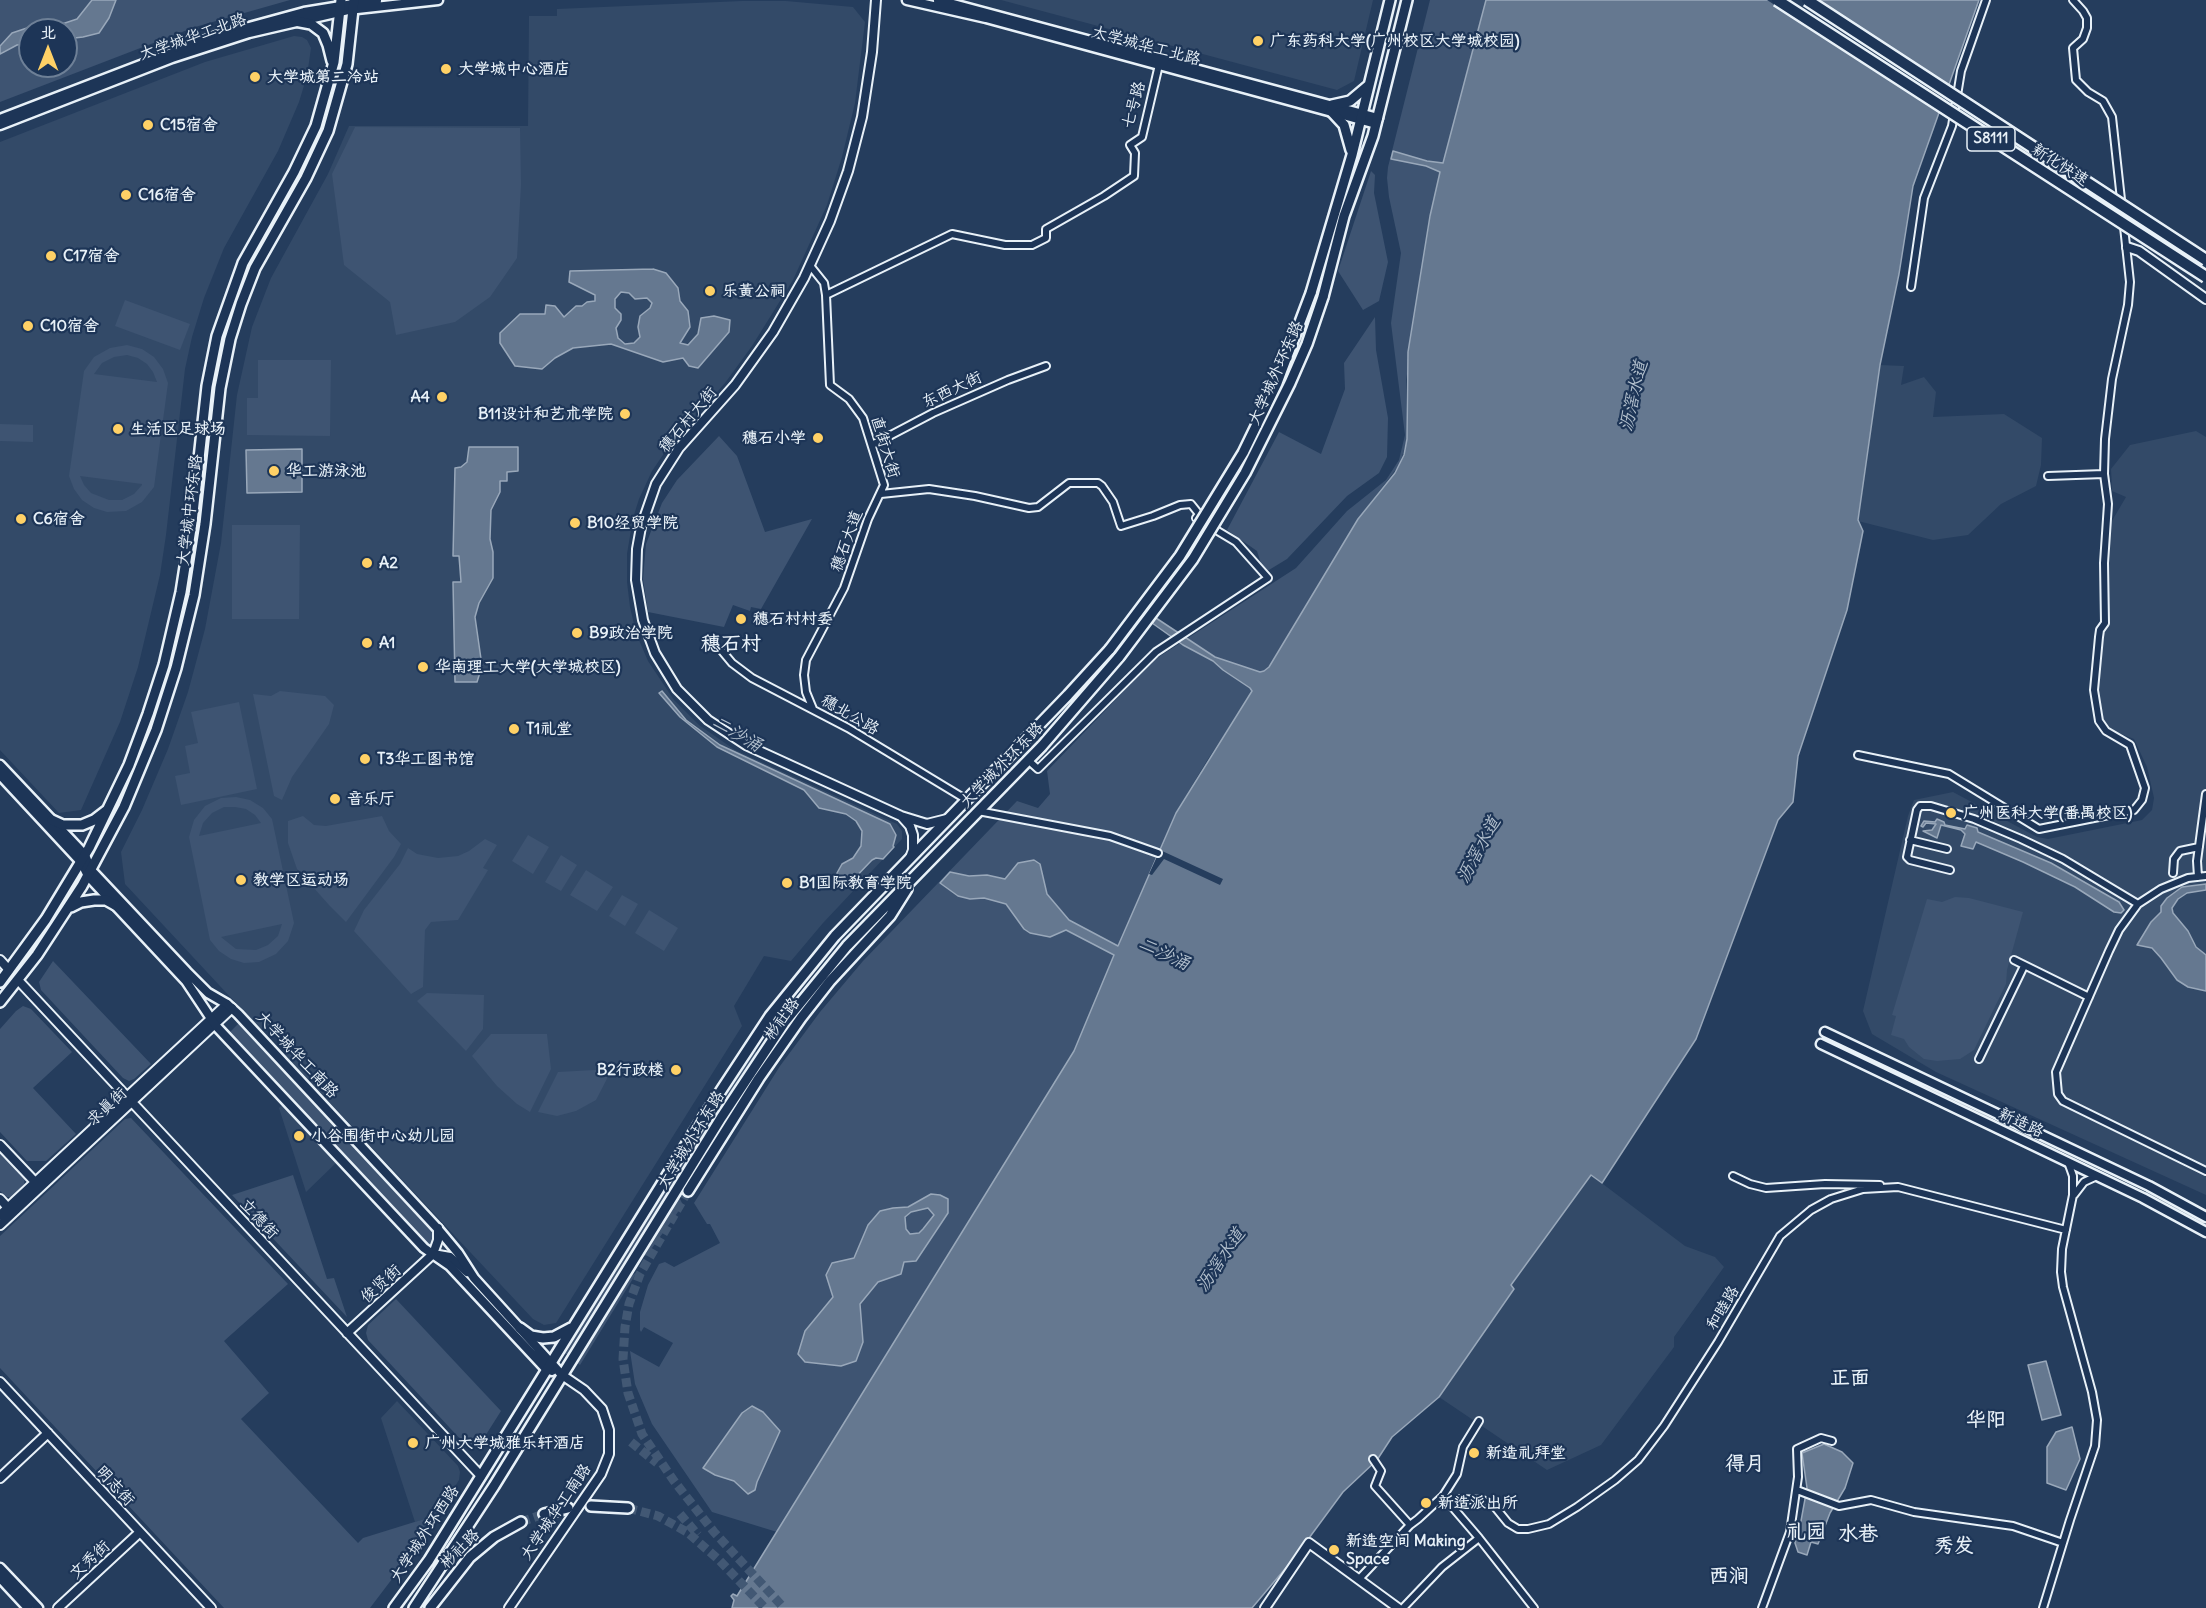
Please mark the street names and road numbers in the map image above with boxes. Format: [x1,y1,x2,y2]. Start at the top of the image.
street label: 大学城华工北路 [137,10,249,64]
street label: 大学城华工北路 [1089,22,1203,70]
street label: 七号路 [1118,79,1150,131]
road number: S8111 [1967,127,2015,151]
street label: 新化快速 [2028,140,2092,190]
street label: 大学城外环东路 [1244,318,1308,428]
street label: 东西大街 [919,368,985,412]
street label: 穗石村大街 [655,383,721,457]
street label: 直街大街 [866,414,904,480]
street label: 大学城中环东路 [174,453,206,567]
street label: 穗石大道 [827,508,867,574]
street label: 穗北公路 [817,691,883,739]
street label: 大学城外环东路 [956,718,1048,812]
street label: 彬社路 [760,994,804,1044]
street label: 大学城华工南路 [252,1007,342,1103]
street label: 求真街 [83,1084,131,1130]
street label: 大学城外环东路 [653,1087,729,1193]
street label: 新造路 [1995,1104,2047,1142]
street label: 立德街 [236,1195,282,1243]
street label: 俊贤街 [357,1261,405,1307]
street label: 和睦路 [1702,1282,1744,1334]
street label: 大学城华工南路 [517,1460,595,1564]
street label: 明志街 [92,1462,138,1510]
street label: 大学城外环西路 [386,1482,464,1586]
street label: 彬社路 [436,1525,484,1573]
street label: 文秀街 [66,1537,114,1583]

